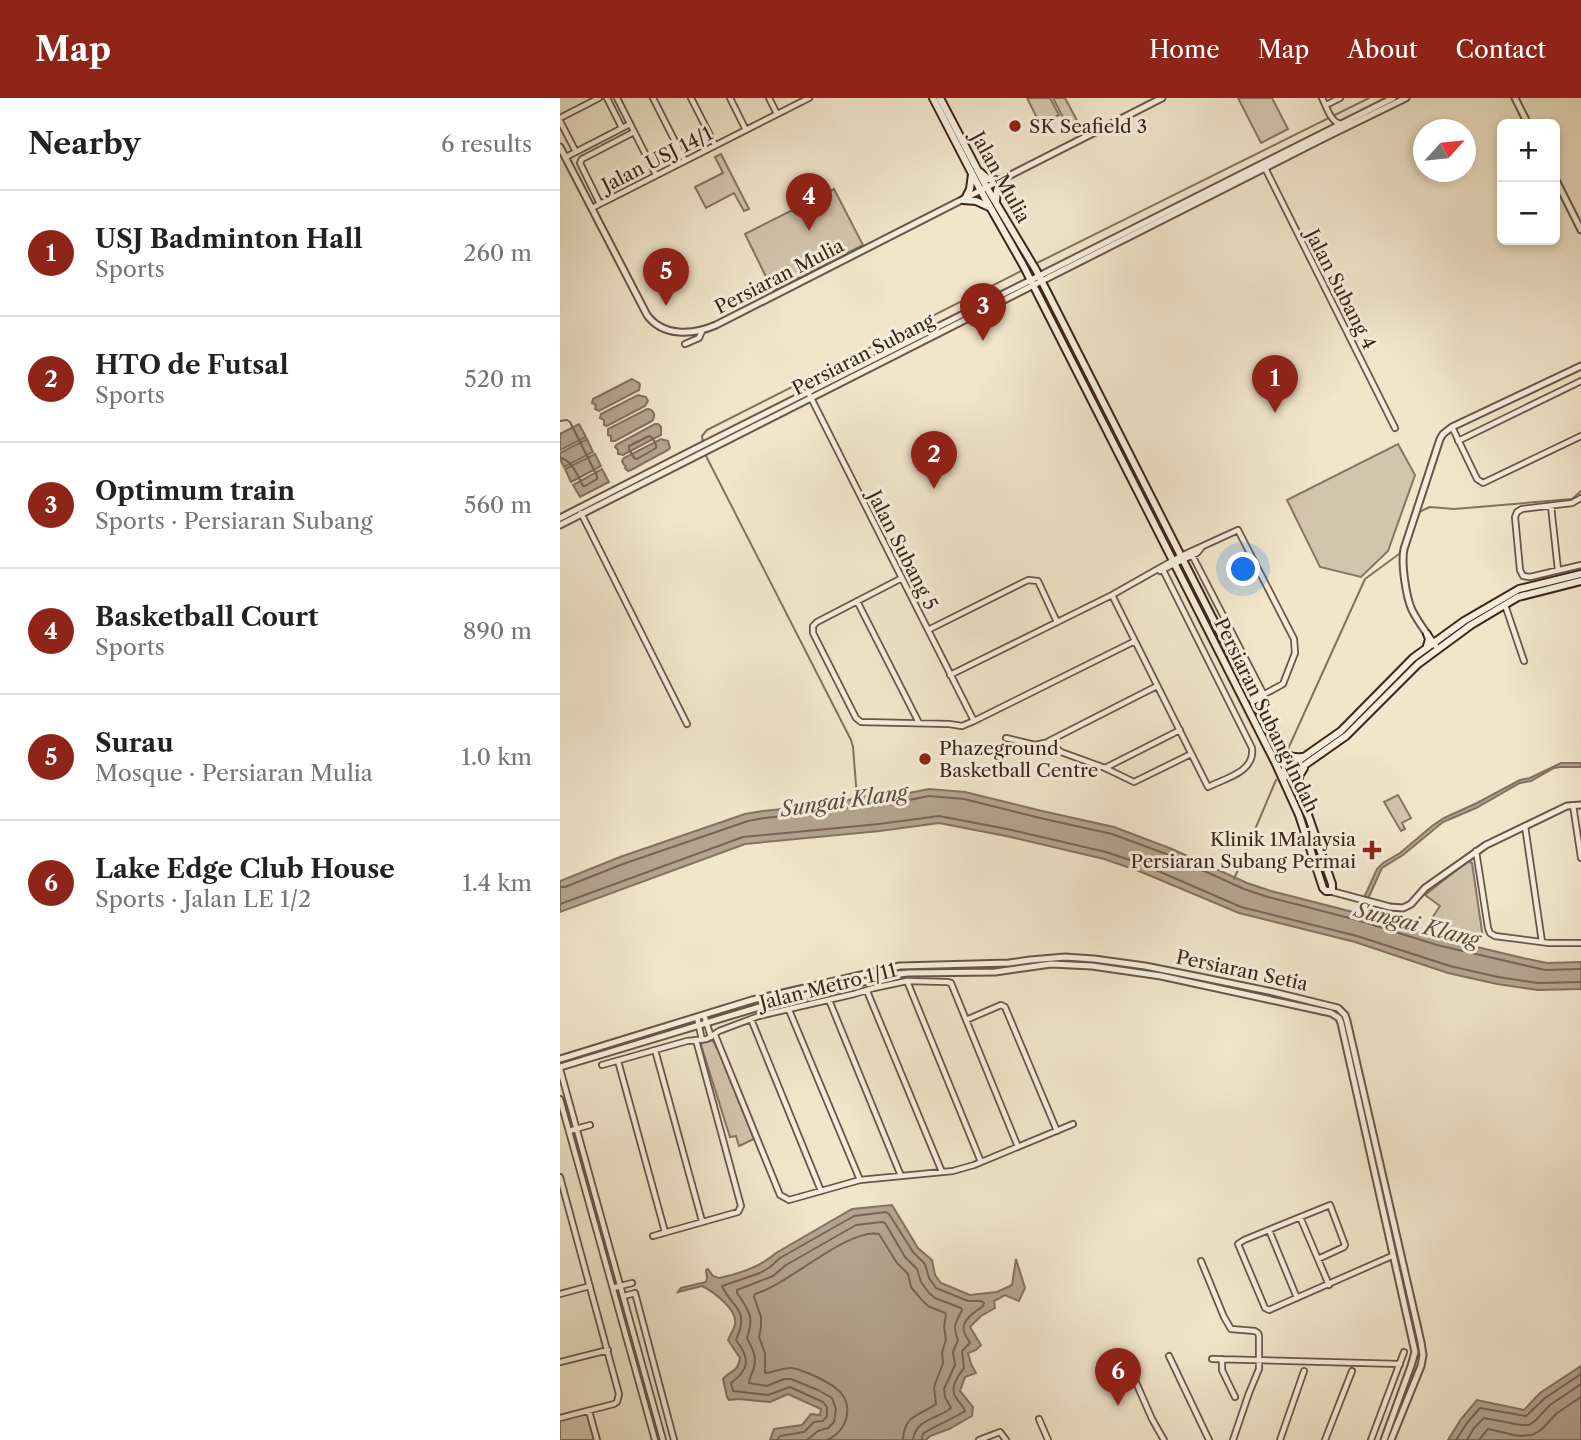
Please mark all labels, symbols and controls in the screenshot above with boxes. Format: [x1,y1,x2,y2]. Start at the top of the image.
text: Map [35,29,111,70]
text: Home [1149,35,1220,64]
text: Map [1258,35,1309,64]
text: About [1347,35,1418,64]
text: Contact [1456,35,1546,64]
place label: SK Seafield 3 [1029,115,1147,138]
marker: SK Seafield 3 [1007,118,1023,134]
north arrow [1413,119,1476,182]
map controls [1497,119,1560,245]
button: + [1497,119,1560,182]
street label: Jalan USJ 14/1 [595,122,716,198]
text: Nearby [28,125,141,162]
street label: Jalan Mulia [965,125,1035,227]
text: 6 results [441,130,532,158]
pin: 4 [786,173,832,231]
button: − [1497,182,1560,245]
text: USJ Badminton Hall [95,223,363,255]
street label: Jalan Subang 4 [1299,223,1381,353]
street label: Persiaran Mulia [711,234,848,319]
text: 1 [46,239,56,267]
text: 260 m [463,239,532,267]
pin: 5 [643,248,689,306]
text: Sports [95,255,165,283]
pin: 3 [960,283,1006,341]
street label: Persiaran Subang [788,308,939,400]
text: HTO de Futsal [95,349,289,381]
pin: 1 [1252,355,1298,413]
text: 2 [44,365,58,393]
text: 520 m [464,365,532,393]
text: Sports [95,381,165,409]
pin: 2 [911,431,957,489]
text: Optimum train [95,475,295,507]
street label: Jalan Subang 5 [861,484,943,614]
text: 3 [45,491,58,519]
text: 560 m [464,491,532,519]
text: Sports · Persiaran Subang [95,507,373,535]
your location [1226,552,1260,586]
text: Basketball Court [95,601,319,633]
street label: Persiaran Subang Indah [1209,614,1324,816]
text: 4 [44,617,58,645]
text: 890 m [463,617,532,645]
text: Sports [95,633,165,661]
text: Surau [95,727,174,759]
place label: Phazeground Basketball Centre [939,737,1098,782]
text: 5 [45,743,57,771]
text: 1.0 km [461,743,532,771]
marker: Phazeground Basketball Centre [917,751,933,767]
text: Mosque · Persiaran Mulia [95,759,373,787]
water label: Sungai Klang [777,779,912,822]
place label: Klinik 1Malaysia Persiaran Subang Permai [1131,828,1356,873]
marker: Klinik 1Malaysia Persiaran Subang Permai [1362,840,1382,860]
text: Lake Edge Club House [95,853,395,885]
text: 6 [44,869,58,897]
text: 1.4 km [462,869,532,897]
text: Sports · Jalan LE 1/2 [95,885,311,913]
water label: Sungai Klang [1350,896,1485,953]
street label: Persiaran Setia [1174,945,1310,996]
street label: Jalan Metro 1/11 [754,958,899,1015]
pin: 6 [1095,1348,1141,1406]

